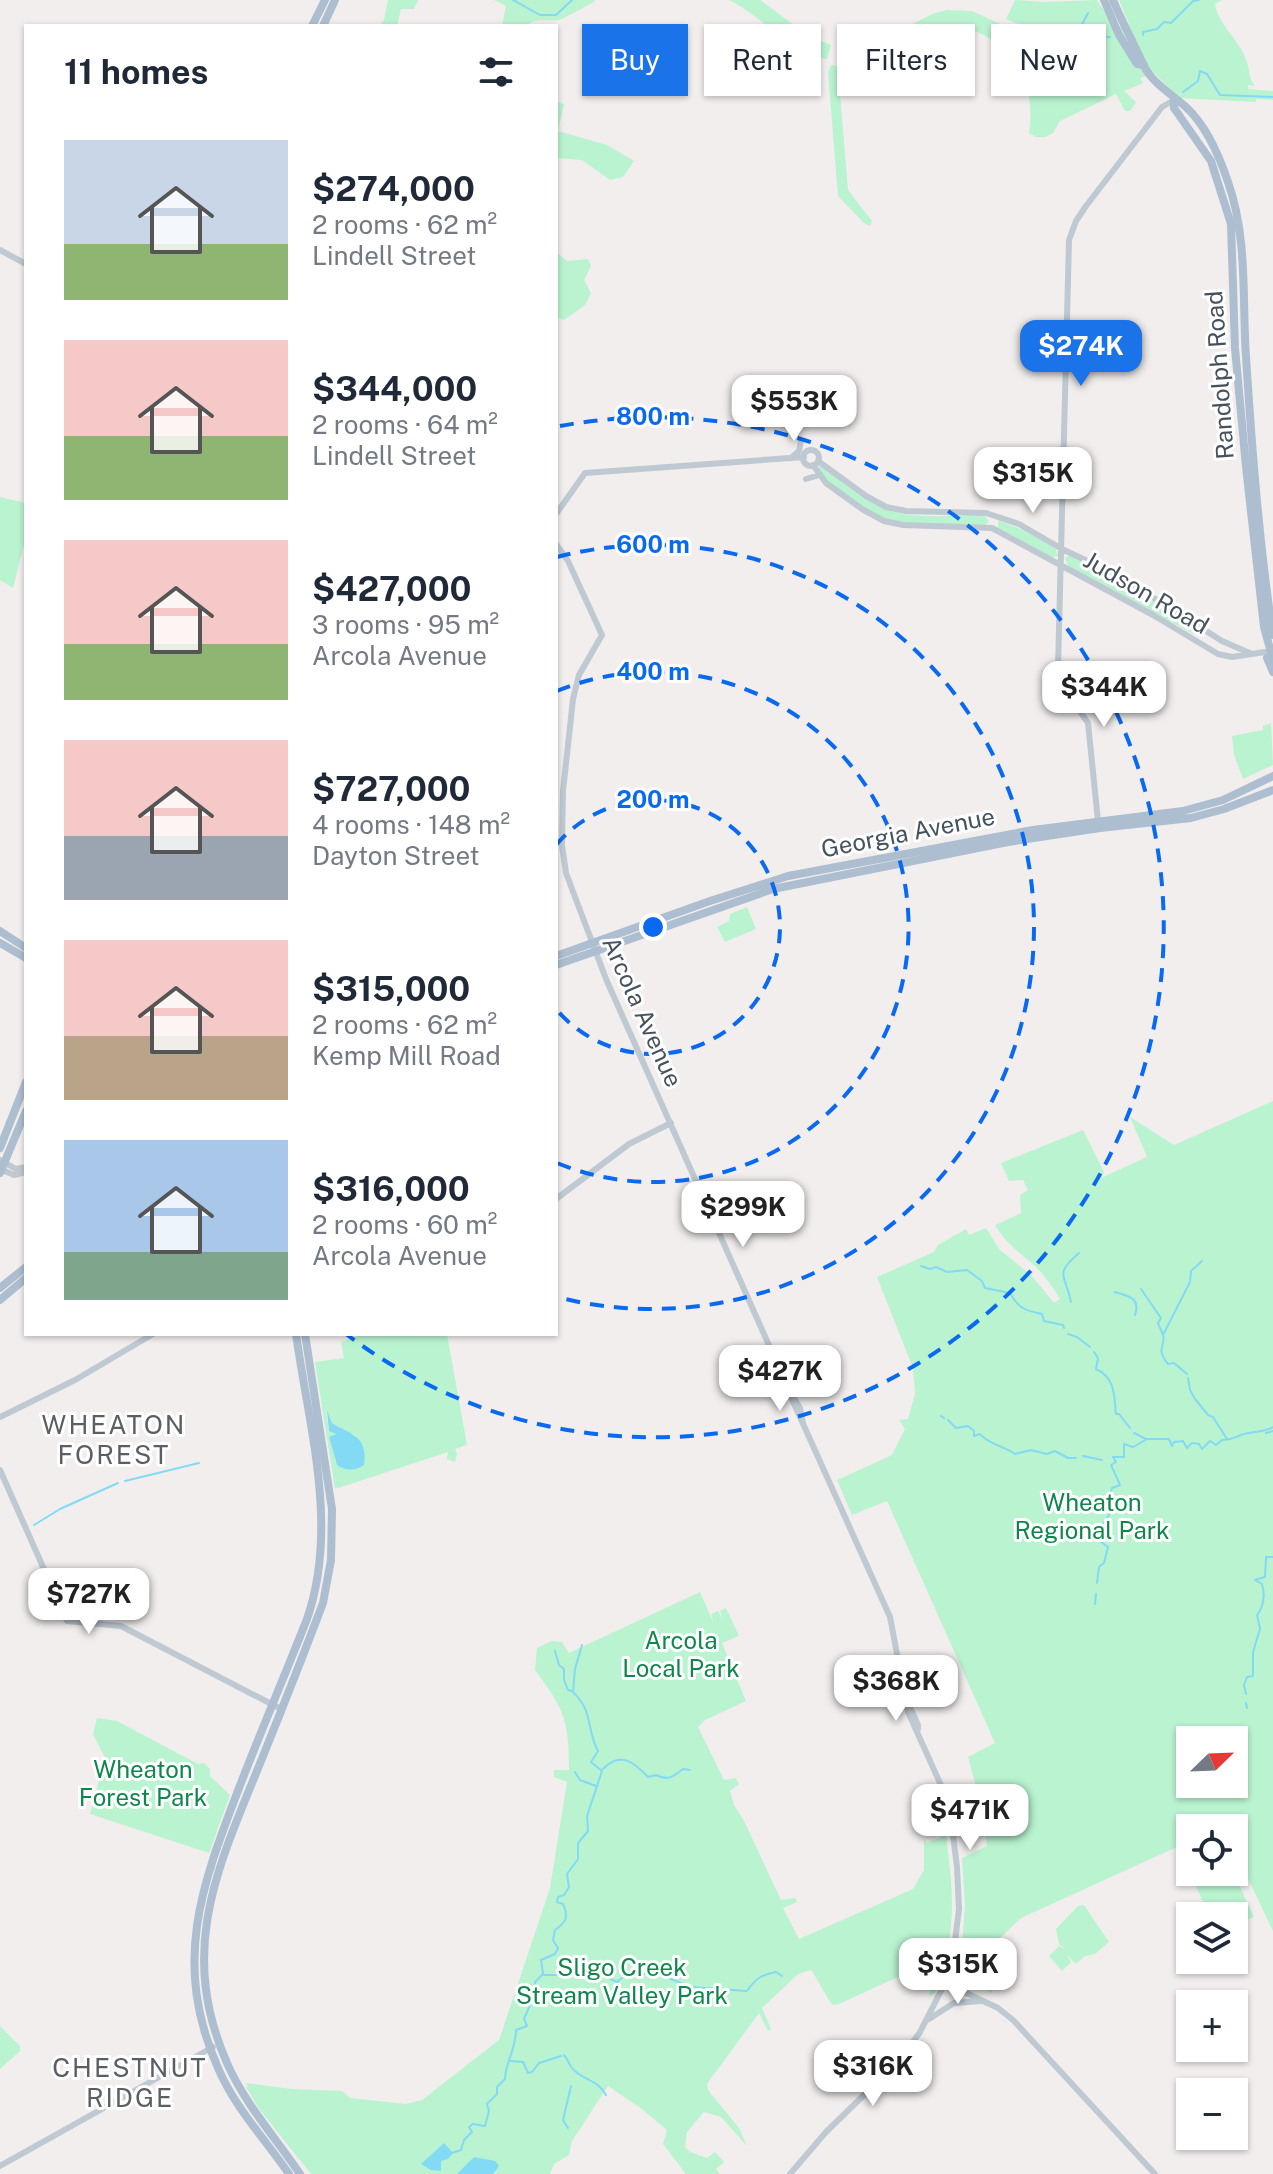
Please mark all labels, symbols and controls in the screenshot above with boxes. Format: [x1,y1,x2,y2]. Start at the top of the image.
chip: Buy [582,24,688,96]
chip: Rent [704,24,821,96]
chip: Filters [837,24,975,96]
chip: New [991,24,1106,96]
icon: filters [474,50,518,94]
text: 11 homes [64,52,208,92]
text: $274,000 [312,169,475,209]
icon: home [128,172,224,268]
text: 2 rooms · 62 m² [312,209,497,240]
text: Lindell Street [312,240,477,271]
street label: Randolph Road [1199,290,1239,460]
pin: $274K [1025,320,1137,388]
text: $274K [1038,330,1124,361]
text: $344,000 [312,369,477,409]
icon: home [128,372,224,468]
pin: $553K [738,375,850,443]
text: $553K [750,385,838,416]
text: 800 m [616,402,690,430]
text: 2 rooms · 64 m² [312,409,498,440]
text: Lindell Street [312,440,477,471]
pin: $315K [977,447,1089,515]
text: $315K [992,457,1074,488]
text: 600 m [616,530,690,558]
street label: Judson Road [1079,545,1214,639]
text: $427,000 [312,569,471,609]
icon: home [128,572,224,668]
text: 3 rooms · 95 m² [312,609,499,640]
text: Arcola Avenue [312,640,487,671]
text: 400 m [616,657,690,685]
pin: $344K [1048,661,1160,729]
text: $344K [1060,671,1148,702]
text: $727,000 [312,769,470,809]
icon: home [128,772,224,868]
text: 200 m [616,785,690,813]
street label: Georgia Avenue [819,801,997,863]
text: 4 rooms · 148 m² [312,809,510,840]
text: Dayton Street [312,840,480,871]
centre of rings [639,913,667,941]
street label: Arcola Avenue [597,932,689,1091]
text: $315,000 [312,969,470,1009]
icon: home [128,972,224,1068]
text: 2 rooms · 62 m² [312,1009,497,1040]
text: Kemp Mill Road [312,1040,501,1071]
text: $316,000 [312,1169,470,1209]
icon: home [128,1172,224,1268]
pin: $299K [687,1181,799,1249]
text: $299K [699,1191,787,1222]
text: 2 rooms · 60 m² [312,1209,497,1240]
text: Arcola Avenue [312,1240,487,1271]
pin: $427K [724,1345,836,1413]
text: $427K [737,1355,823,1386]
district label: WHEATON FOREST [42,1409,186,1470]
park label: Wheaton Regional Park [1014,1488,1170,1544]
pin: $727K [33,1568,145,1636]
text: $727K [46,1578,132,1609]
park label: Arcola Local Park [622,1626,740,1682]
pin: $368K [840,1655,952,1723]
text: $368K [852,1665,940,1696]
north arrow [1176,1726,1248,1798]
map controls [1176,1726,1248,2150]
park label: Wheaton Forest Park [79,1755,207,1811]
pin: $471K [914,1784,1026,1852]
text: $471K [929,1794,1011,1825]
button: locate [1176,1814,1248,1886]
button: layers [1176,1902,1248,1974]
pin: $315K [902,1938,1014,2006]
text: $315K [917,1948,999,1979]
park label: Sligo Creek Stream Valley Park [516,1953,728,2009]
button: + [1176,1990,1248,2062]
pin: $316K [817,2040,929,2108]
text: $316K [832,2050,914,2081]
district label: CHESTNUT RIDGE [52,2052,208,2113]
button: − [1176,2078,1248,2150]

